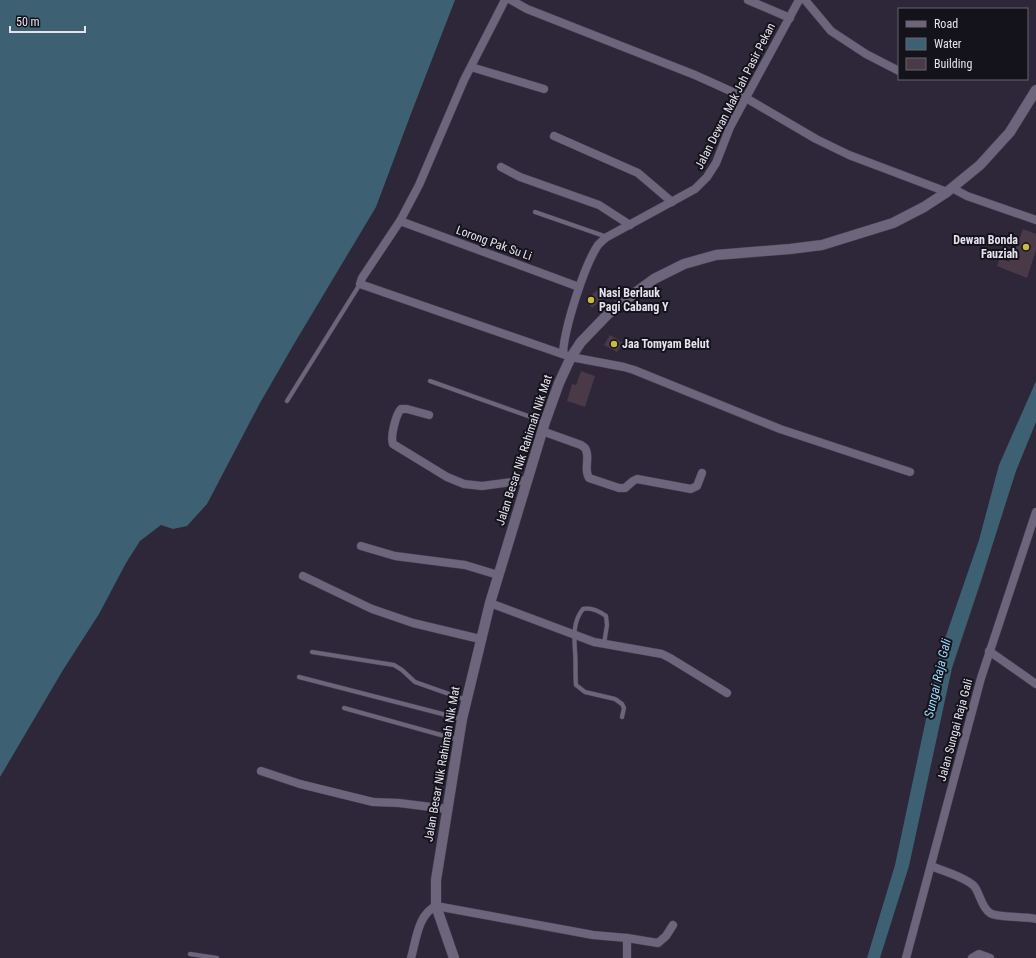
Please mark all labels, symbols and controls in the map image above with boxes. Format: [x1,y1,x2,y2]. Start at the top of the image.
scale bar [10,8,85,34]
legend [898,8,1028,80]
text: 50 m [16,15,40,29]
text: Road [934,17,958,31]
street label: Jalan Dewan Mak Jah Pasir Pekan [692,20,778,172]
text: Water [934,37,962,51]
text: Building [934,57,972,71]
street label: Lorong Pak Su Li [454,223,534,263]
place label: Dewan Bonda Fauziah [953,233,1018,261]
marker: Dewan Bonda Fauziah [1021,242,1031,252]
place label: Nasi Berlauk Pagi Cabang Y [599,286,669,314]
marker: Nasi Berlauk Pagi Cabang Y [586,295,596,305]
place label: Jaa Tomyam Belut [622,337,710,351]
marker: Jaa Tomyam Belut [609,339,619,349]
street label: Jalan Besar Nik Rahimah Nik Mat [493,373,555,527]
water label: Sungai Raja Gali [921,637,954,719]
street label: Jalan Sungai Raja Gali [935,677,975,783]
street label: Jalan Besar Nik Rahimah Nik Mat [421,685,463,843]

